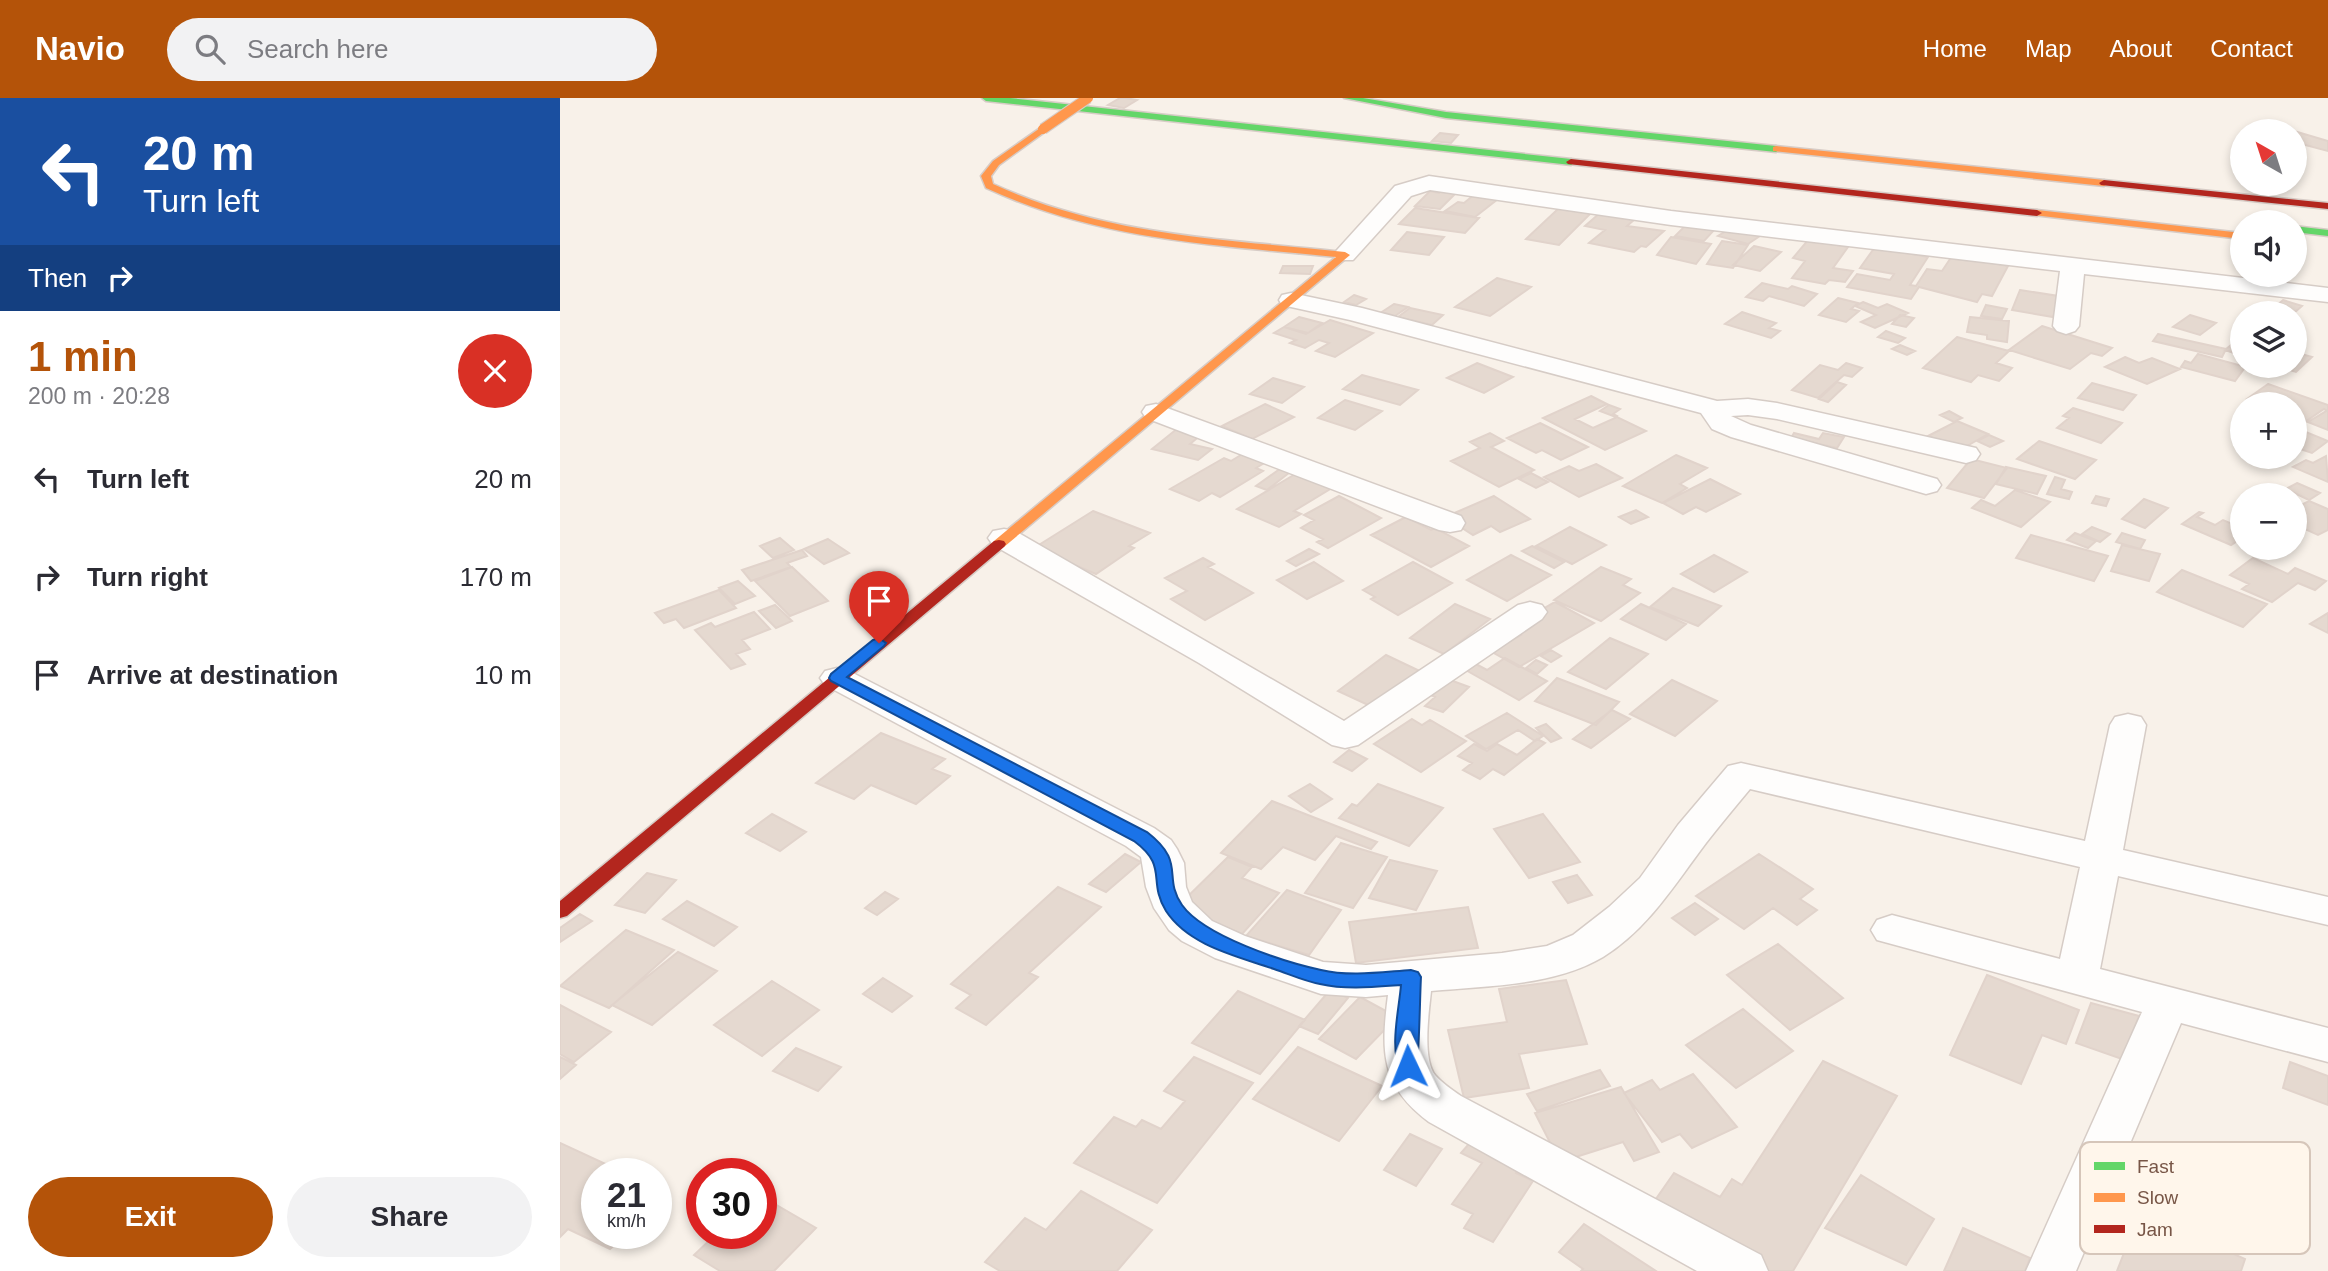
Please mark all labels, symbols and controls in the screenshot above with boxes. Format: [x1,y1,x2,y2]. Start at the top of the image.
search box [167,18,657,81]
text: Navio [35,30,125,67]
icon: search [191,30,229,68]
text: Search here [247,34,389,64]
text: Home [1923,35,1987,62]
text: Map [2025,35,2072,62]
text: About [2110,35,2172,62]
text: Contact [2210,35,2293,62]
north arrow [2230,119,2306,196]
map controls [2230,119,2307,560]
icon: left [28,126,119,217]
text: 20 m [143,126,255,180]
text: Turn left [143,183,259,219]
button: sound [2230,210,2307,287]
icon: right [101,259,139,297]
text: Then [28,263,87,293]
button: layers [2230,301,2307,378]
text: 1 min [28,333,138,380]
button: close [458,334,532,408]
text: 200 m · 20:28 [28,383,170,409]
button: + [2230,392,2307,469]
icon: left [28,460,66,498]
text: Turn left [87,464,189,494]
text: 20 m [474,464,532,494]
button: − [2230,483,2307,560]
icon: right [28,558,66,596]
text: Turn right [87,562,208,592]
text: 170 m [460,562,532,592]
pin [849,571,909,643]
icon: arrive [860,582,898,620]
icon: arrive [28,656,66,694]
text: Arrive at destination [87,660,338,690]
text: 10 m [474,660,532,690]
position arrow [1371,1029,1445,1103]
legend [2080,1142,2310,1254]
text: Fast [2137,1156,2175,1177]
speed limit sign: 30 [686,1158,777,1249]
text: 21 [607,1175,646,1214]
button: Exit [28,1177,273,1257]
button: Share [287,1177,532,1257]
text: Slow [2137,1187,2178,1208]
text: km/h [607,1211,646,1231]
text: Jam [2137,1219,2173,1240]

